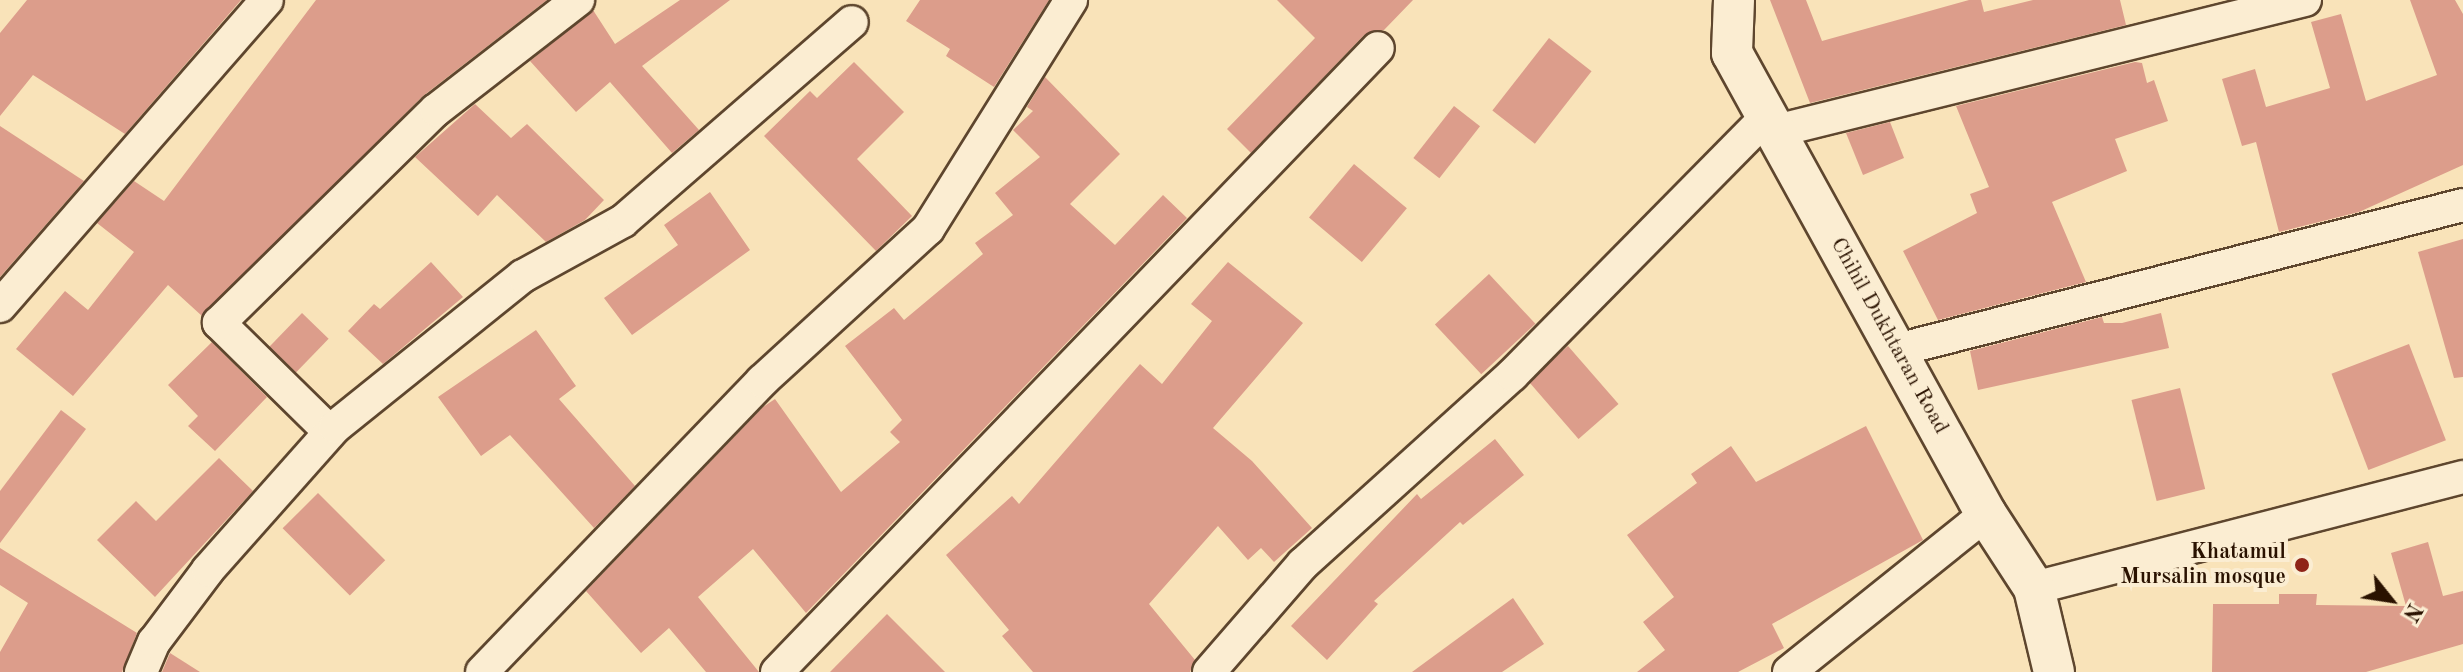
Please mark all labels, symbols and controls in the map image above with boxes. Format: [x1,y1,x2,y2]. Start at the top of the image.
street label: Chihil Dukhtaran Road [1824,233,1954,439]
place label: Khatamul Mursalin mosque [2120,539,2286,590]
marker: Khatamul Mursalin mosque [2293,556,2311,574]
north arrow [2351,560,2431,640]
text: N [2398,599,2426,625]

